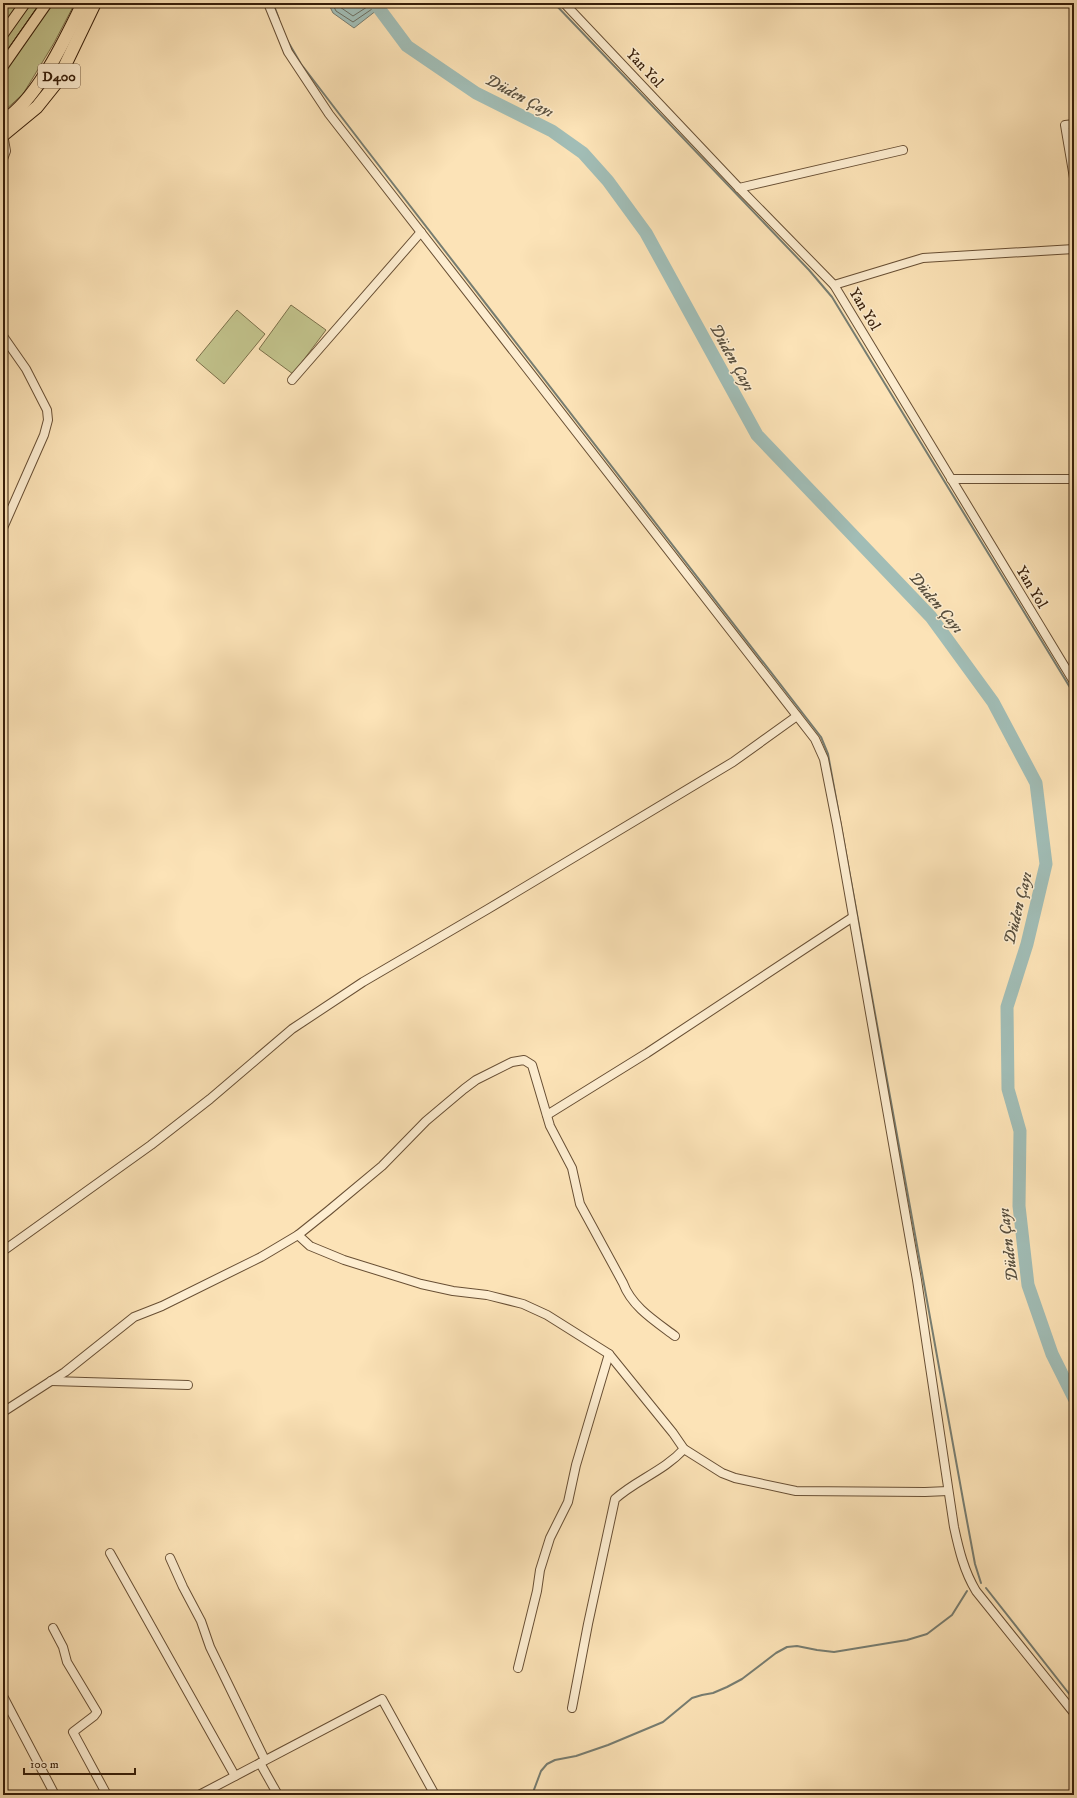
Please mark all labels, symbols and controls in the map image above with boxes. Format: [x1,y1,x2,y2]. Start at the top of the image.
street label: Yan Yol [622,45,668,92]
road number: D400 [38,64,80,88]
water label: Düden Çayı [482,70,557,122]
street label: Yan Yol [845,285,885,334]
water label: Düden Çayı [705,320,759,395]
street label: Yan Yol [1012,563,1052,612]
water label: Düden Çayı [905,568,968,638]
water label: Düden Çayı [999,870,1037,947]
water label: Düden Çayı [994,1207,1022,1283]
scale bar [24,1750,135,1776]
text: 100 m [30,1757,59,1772]

